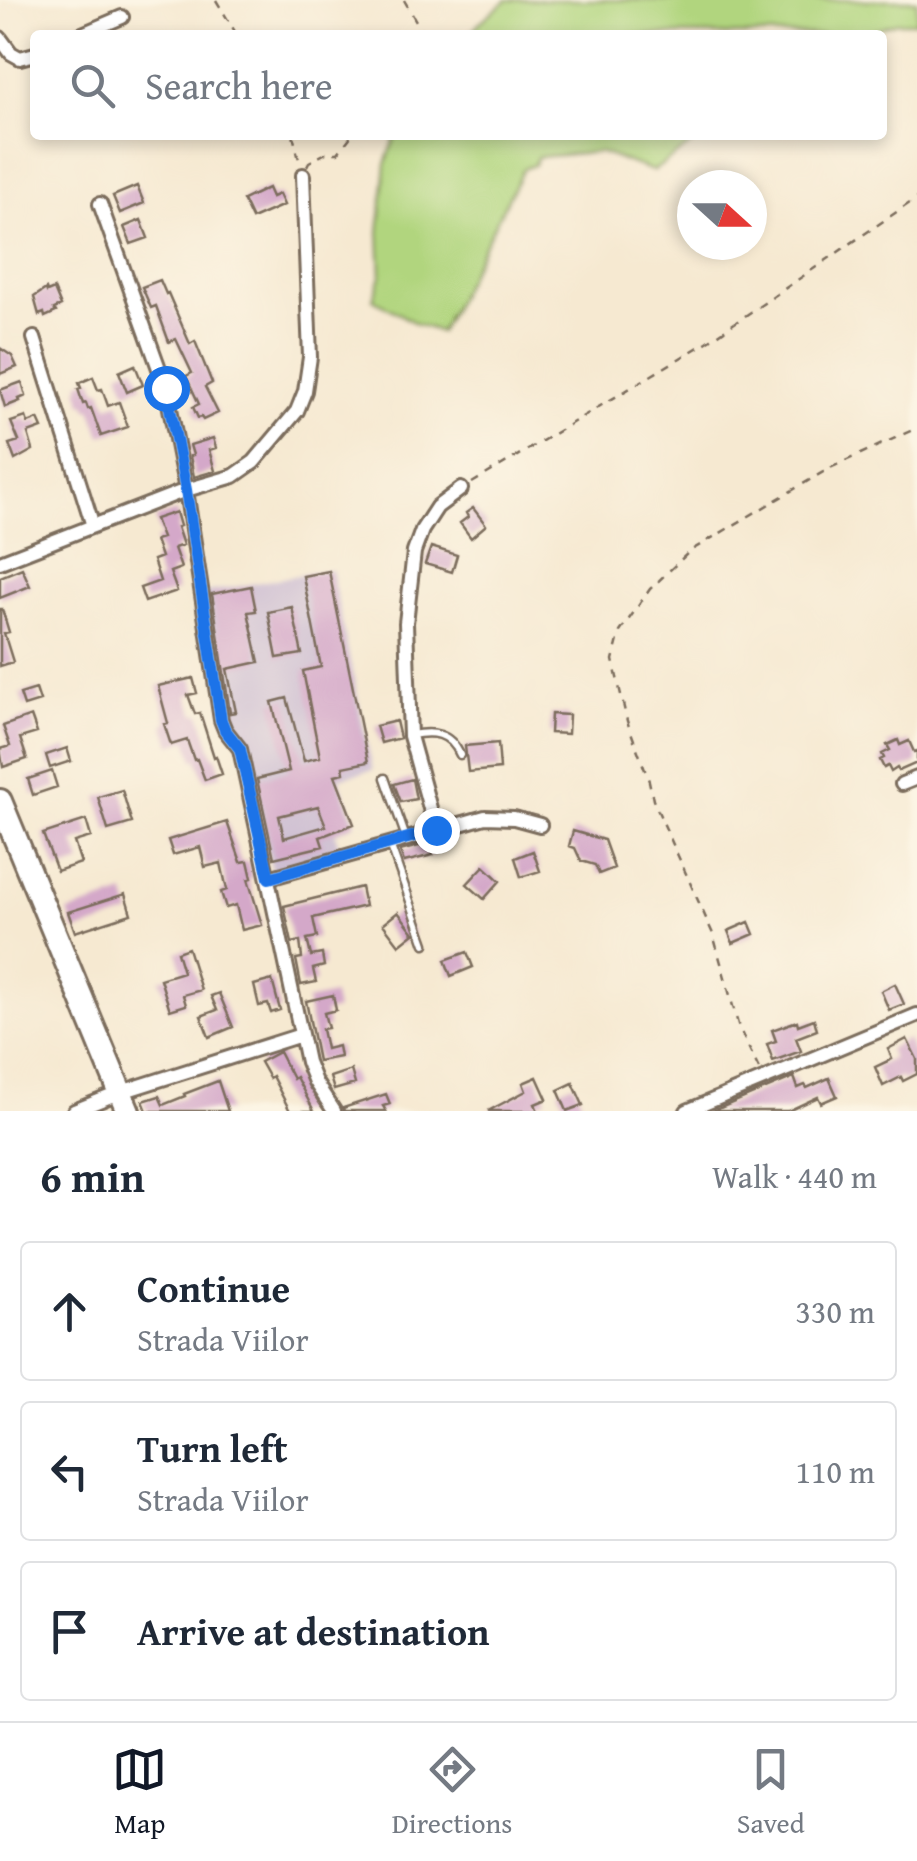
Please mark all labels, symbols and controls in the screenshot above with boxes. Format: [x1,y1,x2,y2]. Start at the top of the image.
search box [30,30,887,140]
text: Search here [145,57,333,113]
icon: search [65,58,120,113]
north arrow [677,170,767,260]
route start [144,366,190,412]
route end [414,808,460,854]
text: 6 min [40,1146,145,1207]
text: Walk · 440 m [712,1153,877,1200]
text: Continue [137,1260,290,1316]
icon: ahead [42,1284,97,1339]
text: 330 m [796,1288,875,1335]
text: Strada Viilor [137,1316,309,1363]
text: Turn left [137,1420,288,1476]
icon: left [42,1444,97,1499]
text: 110 m [796,1448,875,1495]
text: Strada Viilor [137,1476,309,1523]
text: Arrive at destination [137,1603,490,1659]
icon: arrive [42,1604,97,1659]
tab: Map [112,1742,167,1843]
tab: Directions [392,1742,512,1843]
tab: Saved [737,1742,805,1843]

